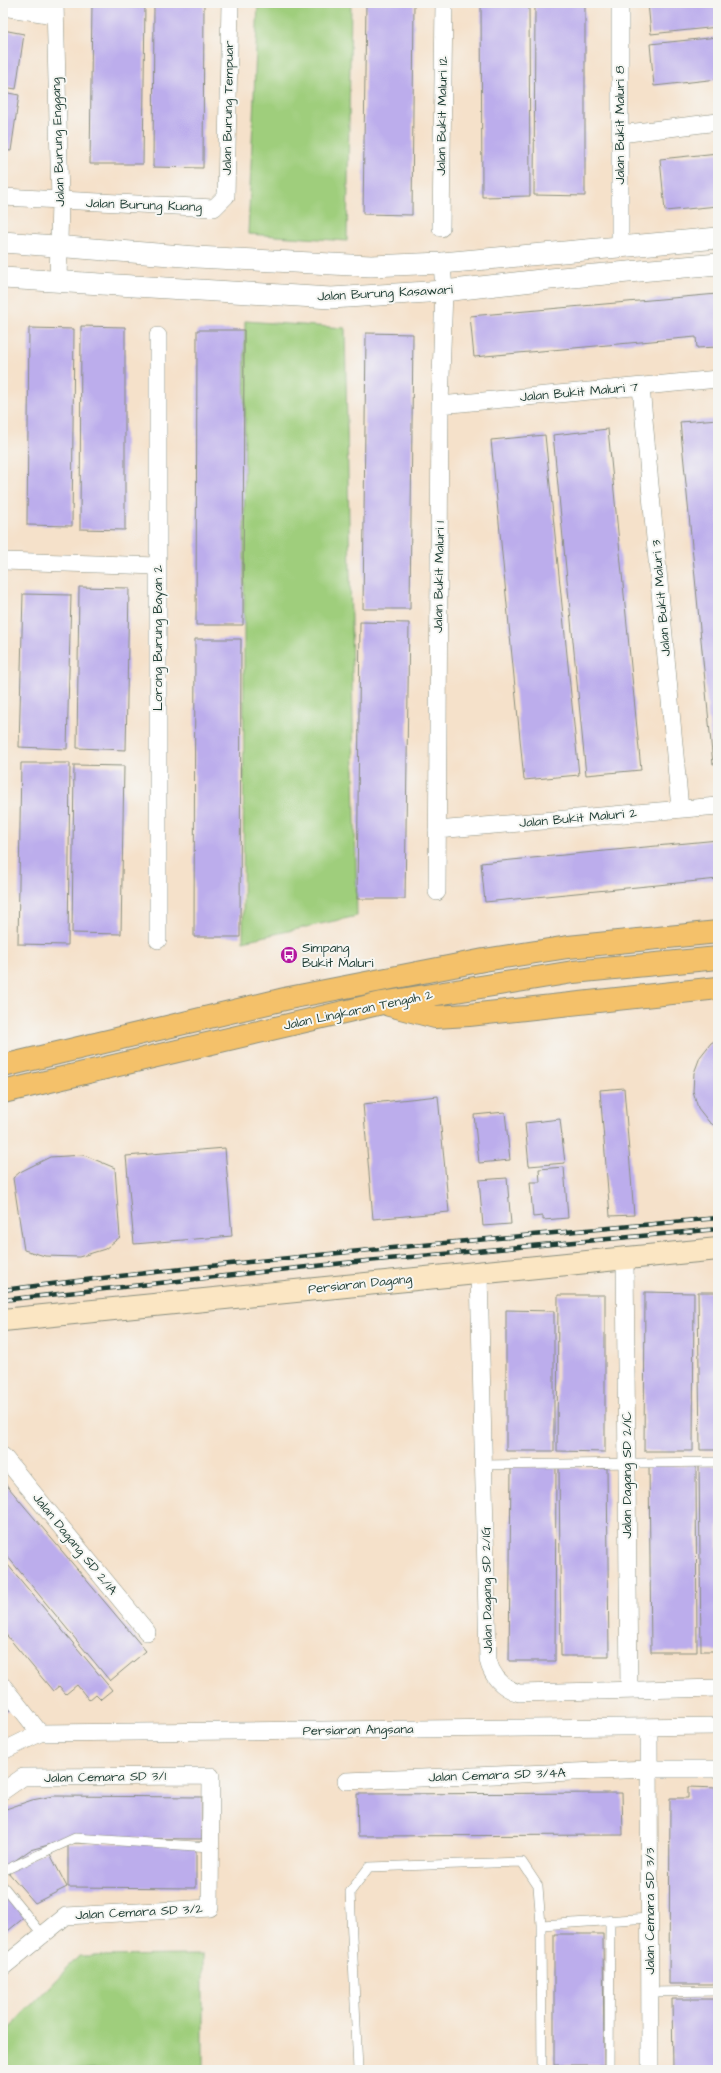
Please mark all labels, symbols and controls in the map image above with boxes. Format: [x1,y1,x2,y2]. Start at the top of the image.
street label: Jalan Burung Tempuar [218,40,239,176]
street label: Jalan Bukit Maluri 12 [432,56,452,176]
street label: Jalan Bukit Maluri 8 [611,65,629,184]
street label: Jalan Burung Enggang [47,77,70,207]
street label: Jalan Burung Kuang [86,194,203,217]
street label: Jalan Burung Kasawari [317,280,453,307]
street label: Jalan Bukit Maluri 7 [519,378,639,406]
street label: Jalan Bukit Maluri 1 [429,520,449,633]
street label: Jalan Bukit Maluri 3 [647,539,675,657]
street label: Lorong Burung Bayan 2 [149,564,168,711]
street label: Jalan Bukit Maluri 2 [518,804,638,832]
place label: Simpang Bukit Maluri [302,939,373,972]
bus stop icon: Simpang Bukit Maluri [279,945,299,965]
street label: Jalan Lingkaran Tengah 2 [282,985,435,1036]
street label: Persiaran Dagang [307,1270,413,1299]
street label: Jalan Dagang SD 2/1C [618,1412,637,1538]
street label: Jalan Dagang SD 2/1A [28,1489,122,1600]
street label: Jalan Dagang SD 2/1G [477,1527,498,1653]
street label: Persiaran Angsana [302,1720,414,1741]
street label: Jalan Cemara SD 3/4A [428,1764,567,1786]
street label: Jalan Cemara SD 3/1 [44,1767,166,1787]
street label: Jalan Cemara SD 3/3 [641,1847,659,1974]
street label: Jalan Cemara SD 3/2 [75,1900,204,1924]

